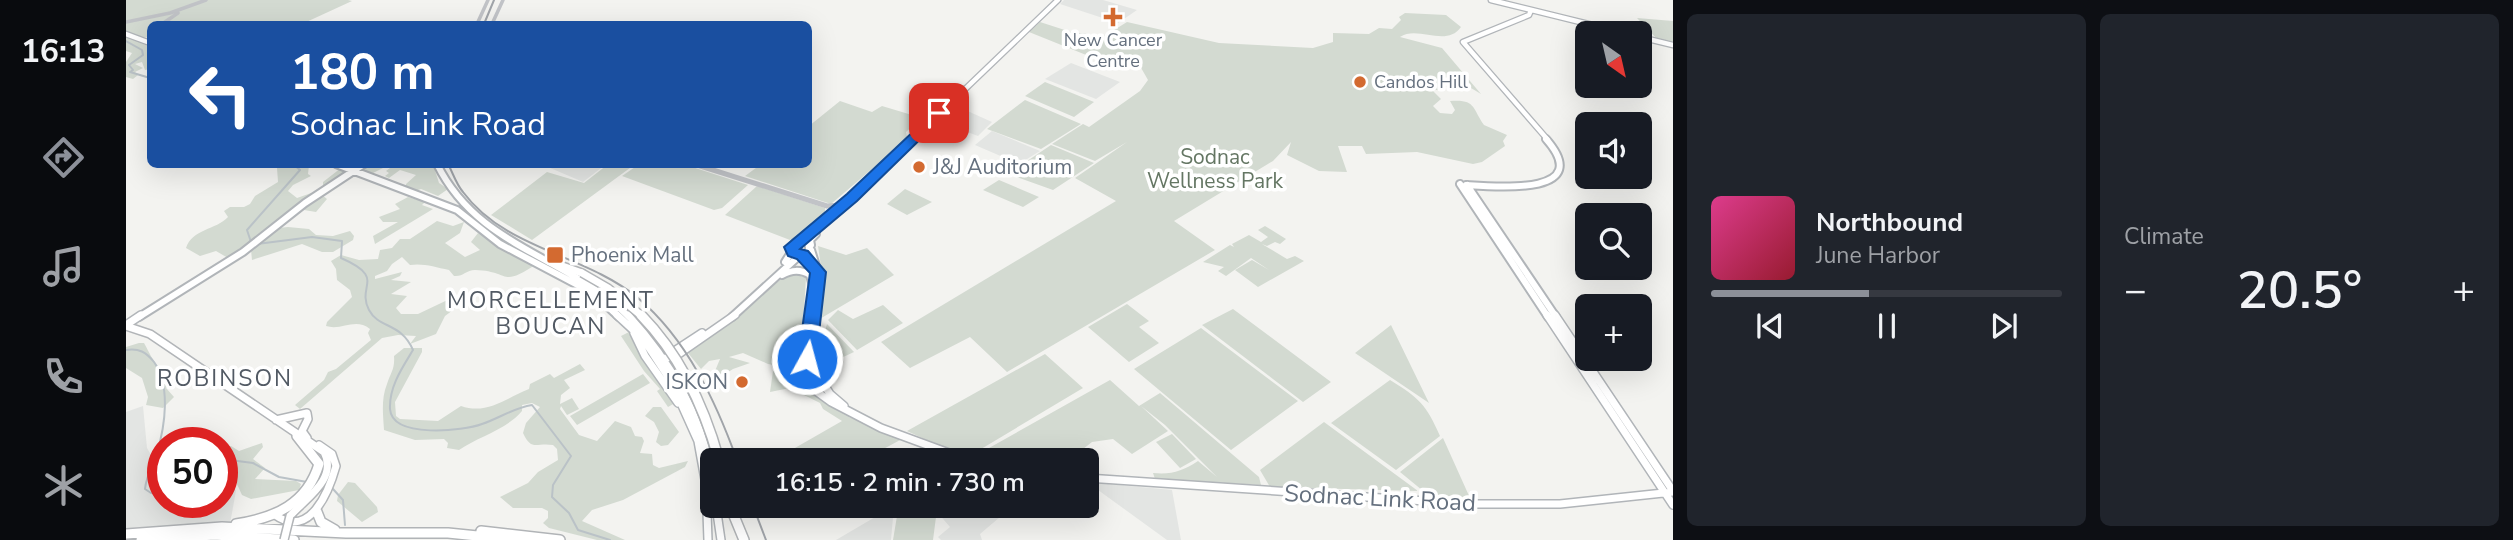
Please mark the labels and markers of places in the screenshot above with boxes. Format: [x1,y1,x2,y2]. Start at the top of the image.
marker: New Cancer Centre [1103,7,1123,27]
place label: New Cancer Centre [1064,28,1163,73]
place label: Candos Hill [1374,70,1469,94]
marker: Candos Hill [1352,74,1368,90]
pin [909,83,969,143]
place label: J&J Auditorium [932,153,1072,181]
marker: J&J Auditorium [911,159,927,175]
place label: Phoenix Mall [571,241,695,269]
marker: Phoenix Mall [545,245,565,265]
place label: ISKON [666,368,728,396]
marker: ISKON [734,374,750,390]

